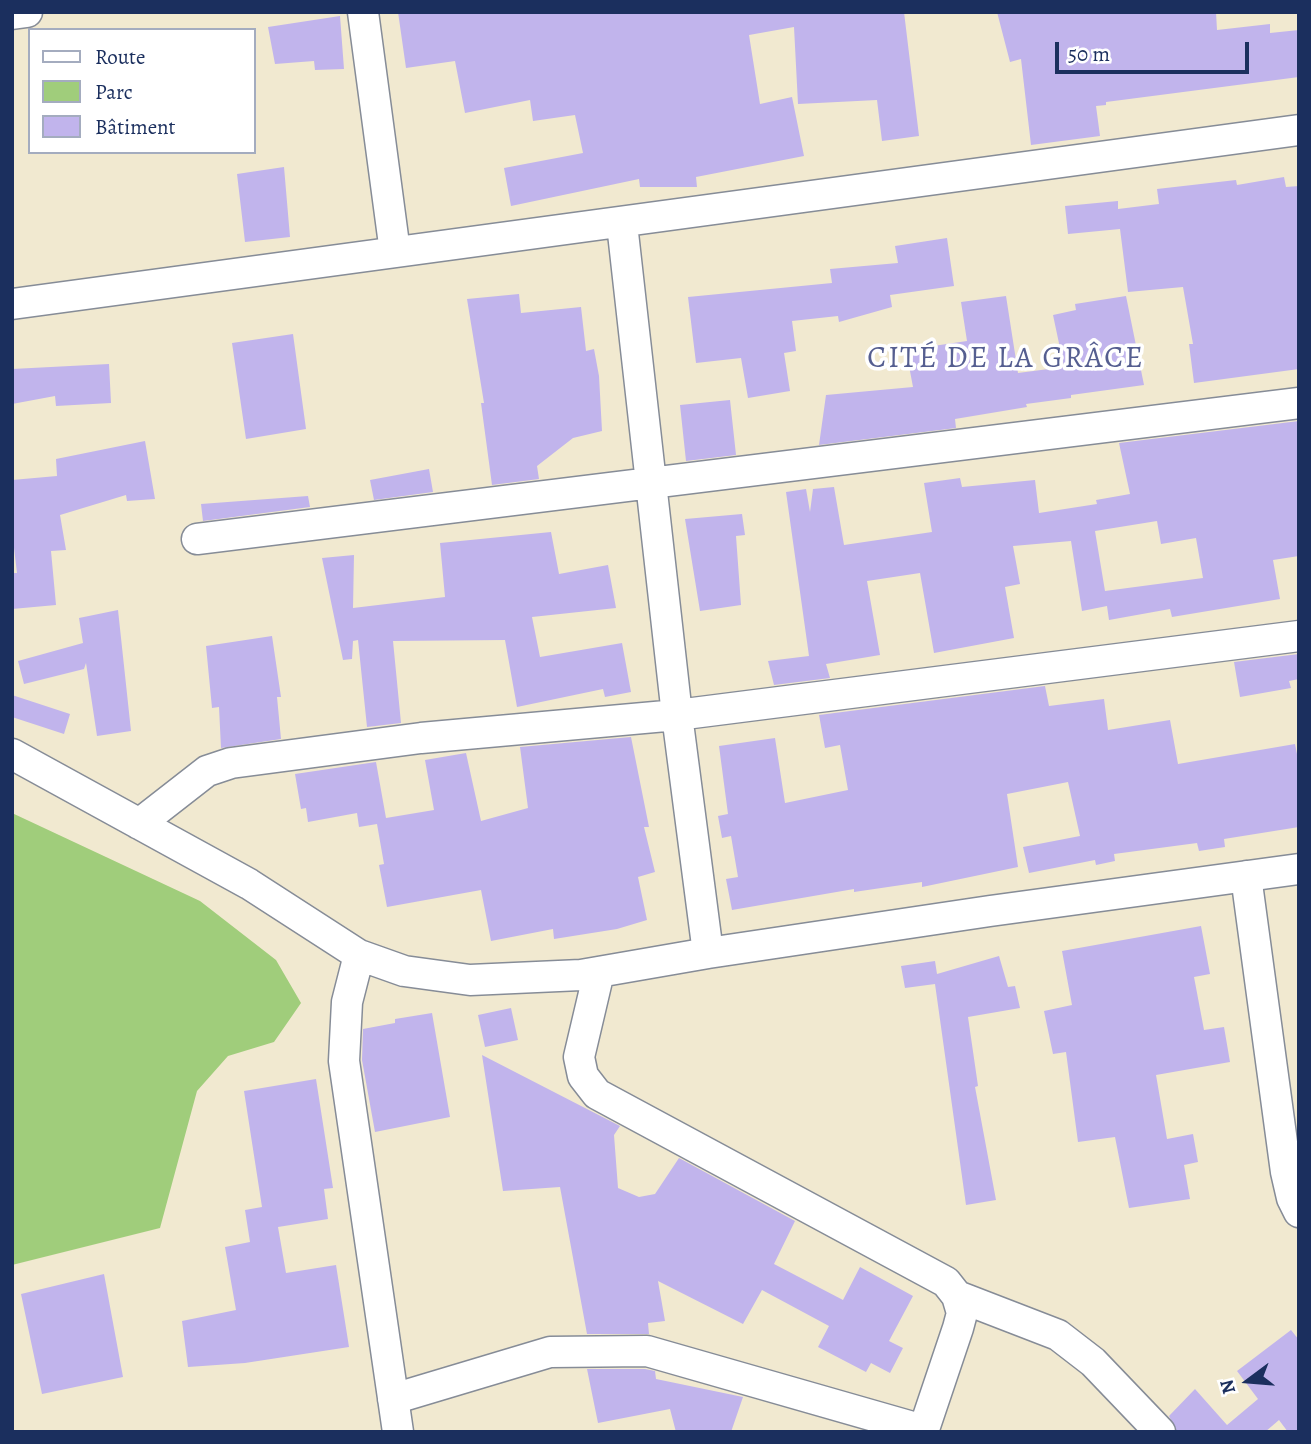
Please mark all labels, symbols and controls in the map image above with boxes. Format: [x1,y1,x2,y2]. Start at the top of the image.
legend [28,28,256,154]
scale bar [1059,28,1253,72]
text: 50 m [1068,40,1110,68]
text: Route [95,43,145,71]
text: Parc [95,78,133,106]
text: Bâtiment [95,113,176,141]
district label: CITÉ DE LA GRÂCE [869,342,1143,378]
north arrow [1213,1346,1283,1416]
text: N [1213,1377,1242,1397]

